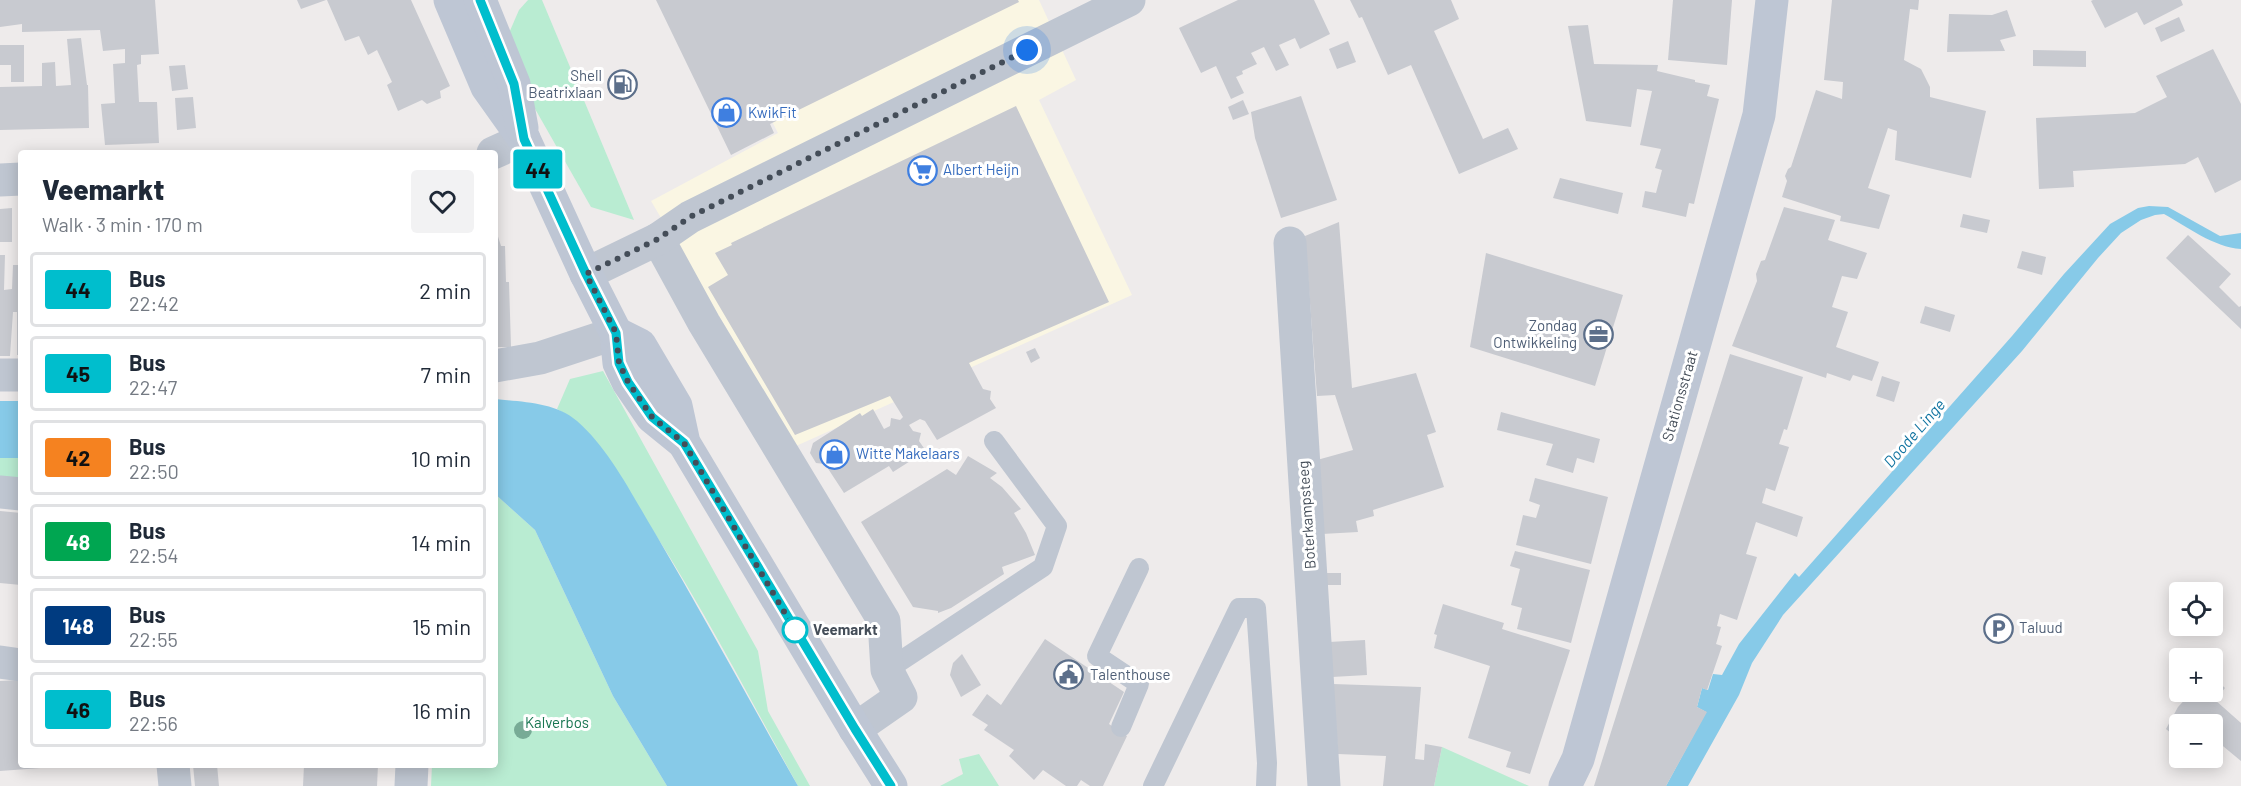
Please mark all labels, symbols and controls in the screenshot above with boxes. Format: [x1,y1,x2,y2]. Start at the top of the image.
your location [1012,35,1042,65]
place label: Shell Beatrixlaan [528,66,602,101]
fuel station icon: Shell Beatrixlaan [607,69,639,101]
shop icon: KwikFit [711,97,743,129]
place label: KwikFit [748,103,797,121]
line badge: 44 [511,150,565,188]
supermarket icon: Albert Heijn [906,154,938,186]
text: 44 [525,157,551,182]
place label: Albert Heijn [943,160,1019,178]
button: heart [411,170,474,233]
text: Veemarkt [42,172,164,206]
text: Walk · 3 min · 170 m [42,212,203,236]
text: Bus [129,265,166,291]
text: 44 [65,277,91,302]
text: 2 min [419,277,471,303]
text: 22:42 [129,291,179,315]
place label: Zondag Ontwikkeling [1493,316,1577,351]
office icon: Zondag Ontwikkeling [1582,319,1614,351]
street label: Stationsstraat [1658,348,1701,443]
text: Bus [129,349,166,375]
text: 45 [66,361,90,386]
text: 7 min [421,361,471,387]
text: 22:47 [129,375,177,399]
water label: Doode Linge [1879,395,1948,471]
text: Bus [129,433,166,459]
shop icon: Witte Makelaars [819,438,851,470]
place label: Witte Makelaars [856,444,960,462]
text: 42 [66,445,90,470]
text: 10 min [411,445,471,471]
text: 22:50 [129,459,179,483]
street label: Boterkampsteeg [1293,460,1319,570]
text: Bus [129,517,166,543]
text: 48 [66,529,90,554]
text: 14 min [411,529,471,555]
text: 22:54 [129,543,179,567]
map controls [2169,582,2223,768]
button: locate [2169,582,2223,636]
text: Bus [129,601,166,627]
parking icon: Taluud [1982,612,2014,644]
text: 148 [62,613,94,638]
text: 15 min [412,613,471,639]
marker: Veemarkt [782,617,808,643]
place label: Taluud [2019,618,2063,636]
place label: Veemarkt [813,620,878,638]
text: 22:55 [129,627,178,651]
button: + [2169,648,2223,702]
public building icon: Talenthouse [1053,659,1085,691]
place label: Talenthouse [1090,665,1170,683]
text: Bus [129,685,166,711]
text: 46 [66,697,90,722]
text: 16 min [412,697,471,723]
text: 22:56 [129,711,178,735]
park label: Kalverbos [525,713,589,731]
button: − [2169,714,2223,768]

